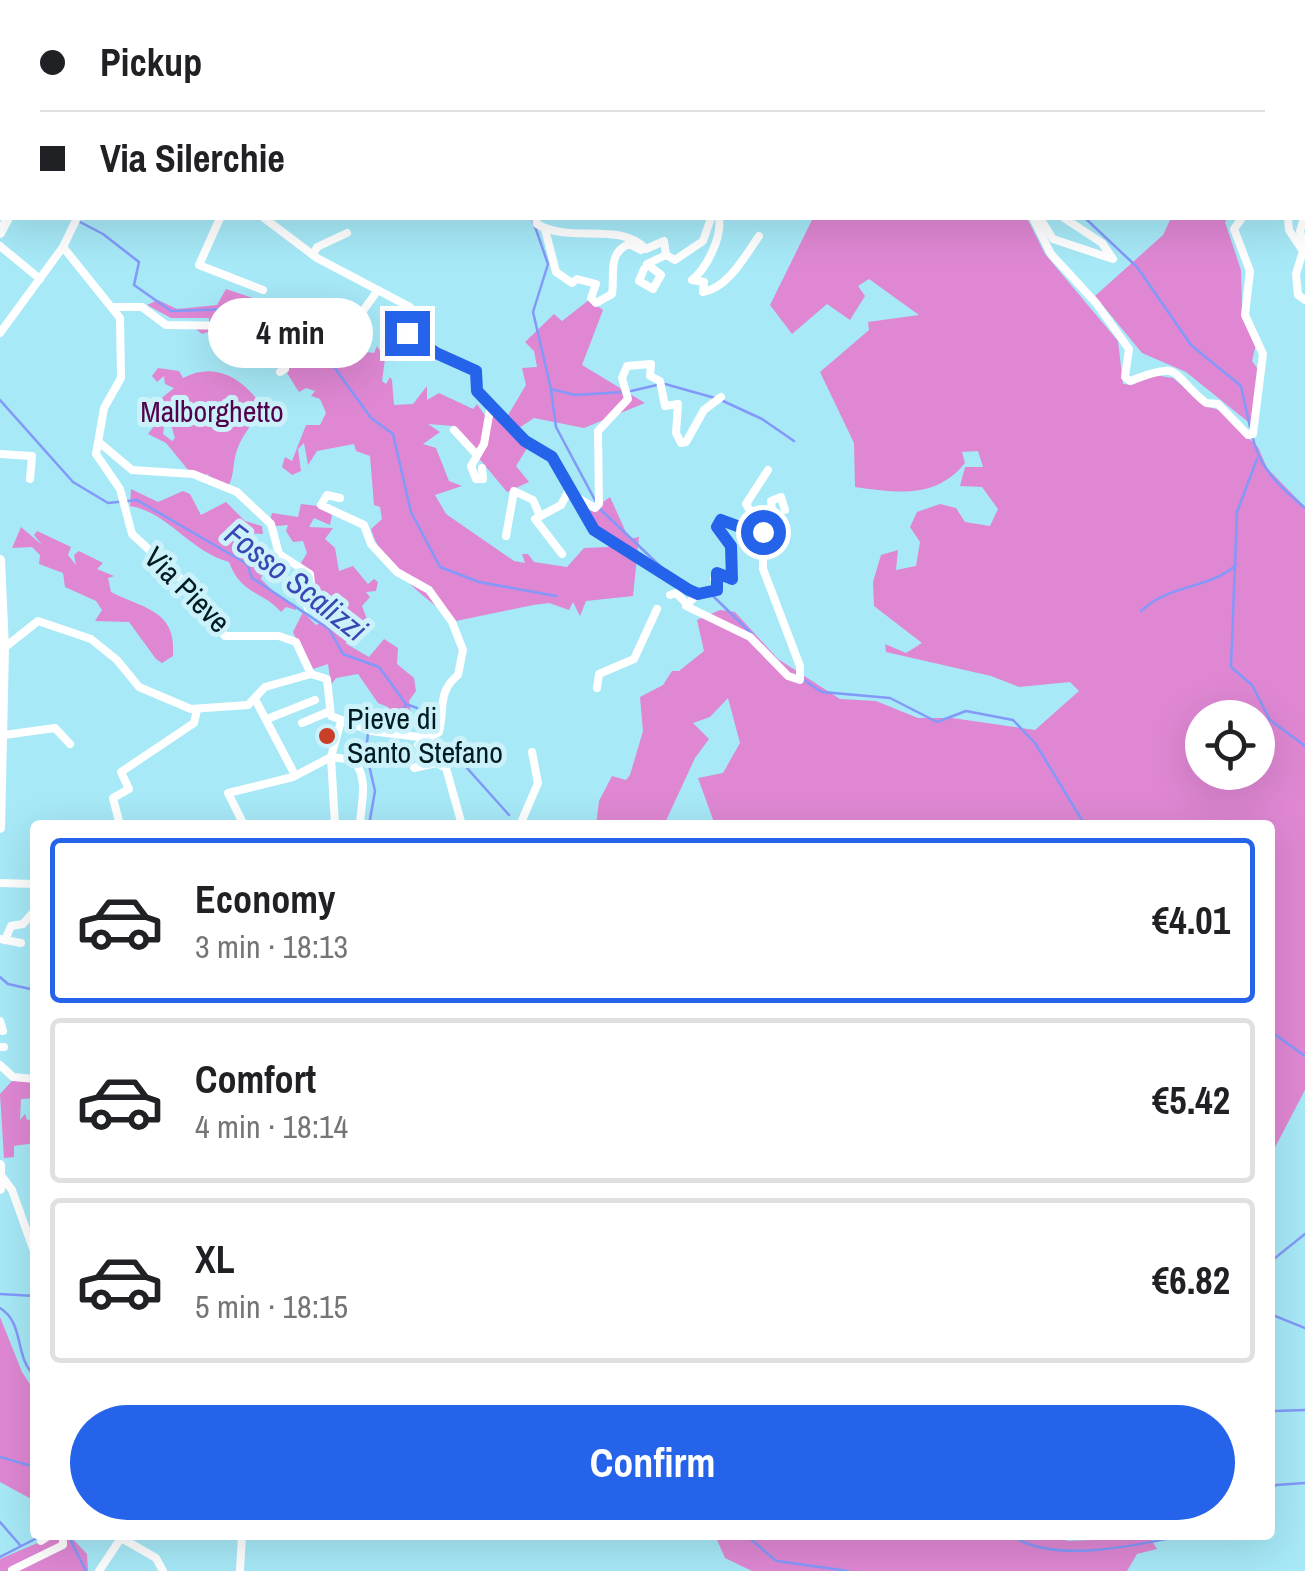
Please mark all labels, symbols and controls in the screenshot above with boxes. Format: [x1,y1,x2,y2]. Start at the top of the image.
text: Pickup [100,37,202,88]
text: Via Silerchie [100,133,285,184]
callout: 4 min [207,298,372,368]
text: 4 min [256,311,325,354]
route end [385,311,430,356]
park label: Malborghetto [140,391,284,431]
route start [741,510,786,555]
water label: Fosso Scalizzi [216,512,377,651]
street label: Via Pieve [136,538,239,641]
place label: Pieve di Santo Stefano [347,698,503,772]
map controls [1185,700,1275,790]
button: locate [1185,700,1275,790]
marker: Pieve di Santo Stefano [316,725,338,747]
text: Economy [195,874,335,925]
icon: car [75,876,165,966]
text: €4.01 [1152,895,1230,946]
text: 3 min · 18:13 [195,925,348,968]
text: Comfort [195,1054,316,1105]
icon: car [75,1056,165,1146]
text: €5.42 [1152,1075,1230,1126]
text: 4 min · 18:14 [195,1105,348,1148]
text: XL [195,1234,235,1285]
icon: car [75,1236,165,1326]
text: €6.82 [1152,1255,1230,1306]
text: 5 min · 18:15 [195,1285,348,1328]
button: Confirm [70,1405,1235,1520]

